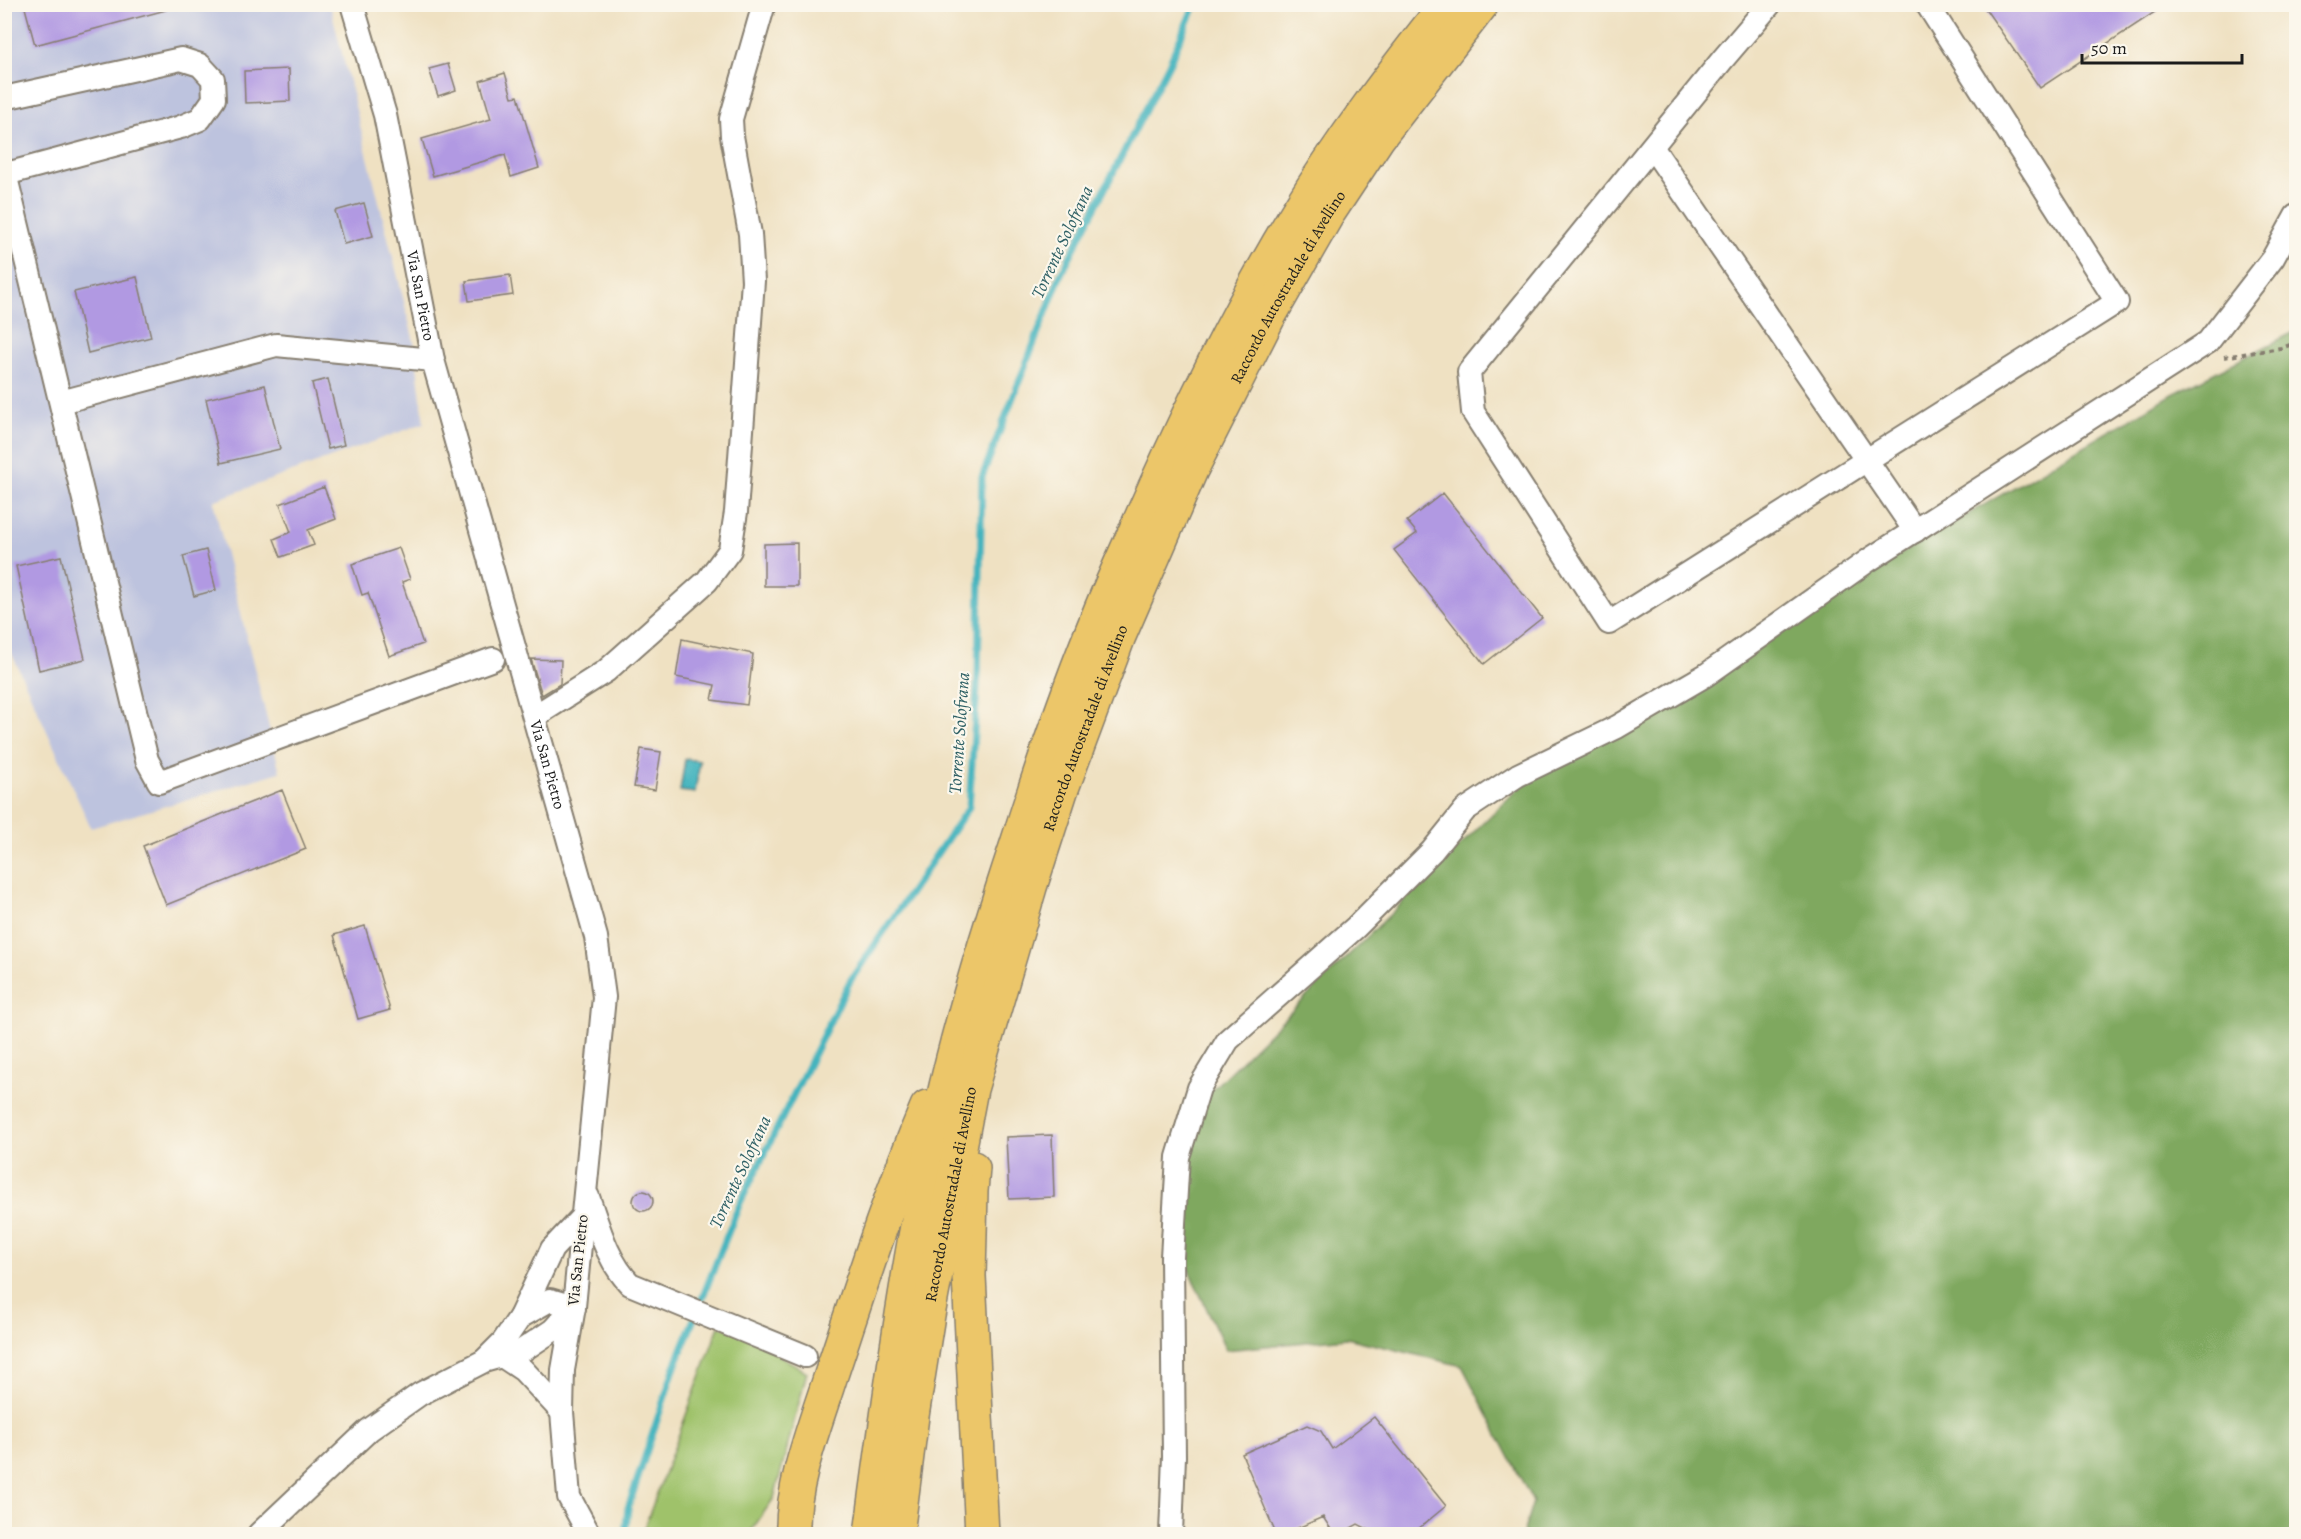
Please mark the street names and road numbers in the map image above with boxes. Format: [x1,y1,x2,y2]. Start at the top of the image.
street label: Raccordo Autostradale di Avellino [1225,186,1351,388]
street label: Via San Pietro [401,248,440,343]
street label: Raccordo Autostradale di Avellino [1038,621,1134,834]
street label: Via San Pietro [524,717,570,812]
street label: Raccordo Autostradale di Avellino [920,1085,982,1304]
street label: Via San Pietro [562,1213,594,1308]

